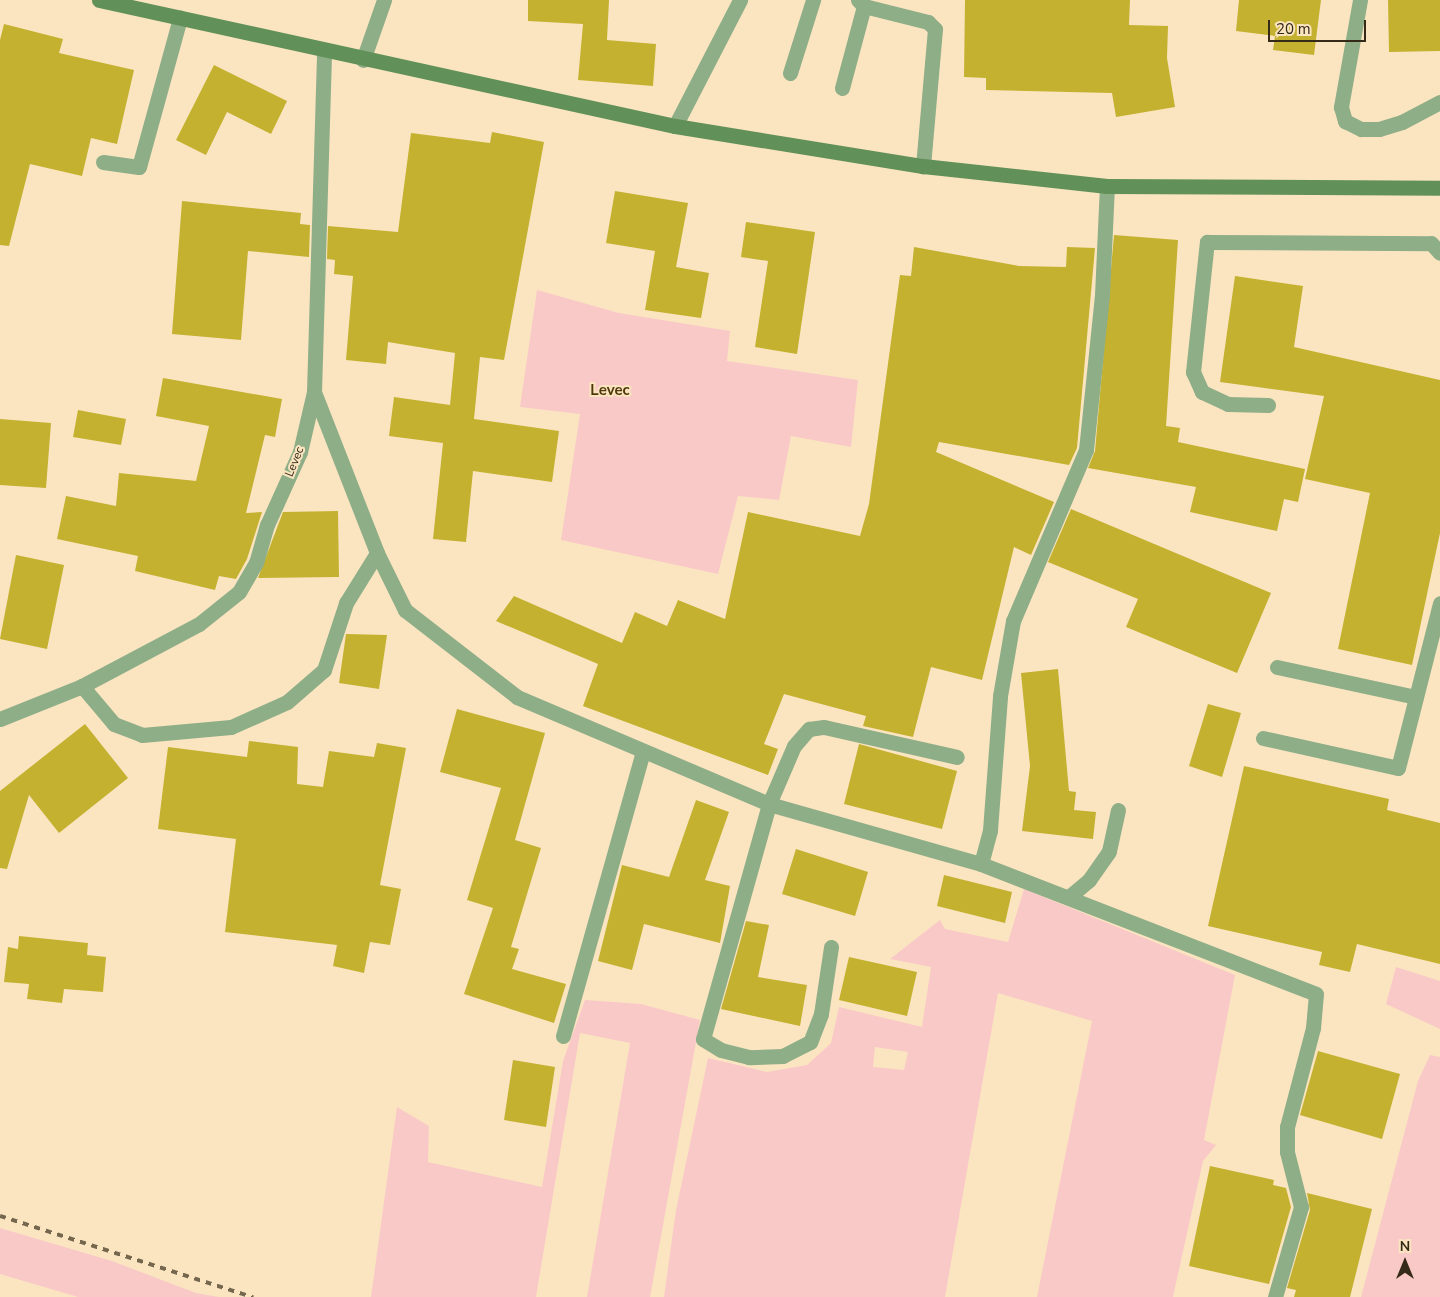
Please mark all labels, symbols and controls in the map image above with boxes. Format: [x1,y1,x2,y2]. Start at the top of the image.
scale bar [1270,10,1368,42]
text: 20 m [1276,19,1311,39]
district label: Levec [590,382,630,400]
street label: Levec [283,445,307,479]
north arrow [1380,1237,1430,1287]
text: N [1400,1237,1410,1256]

